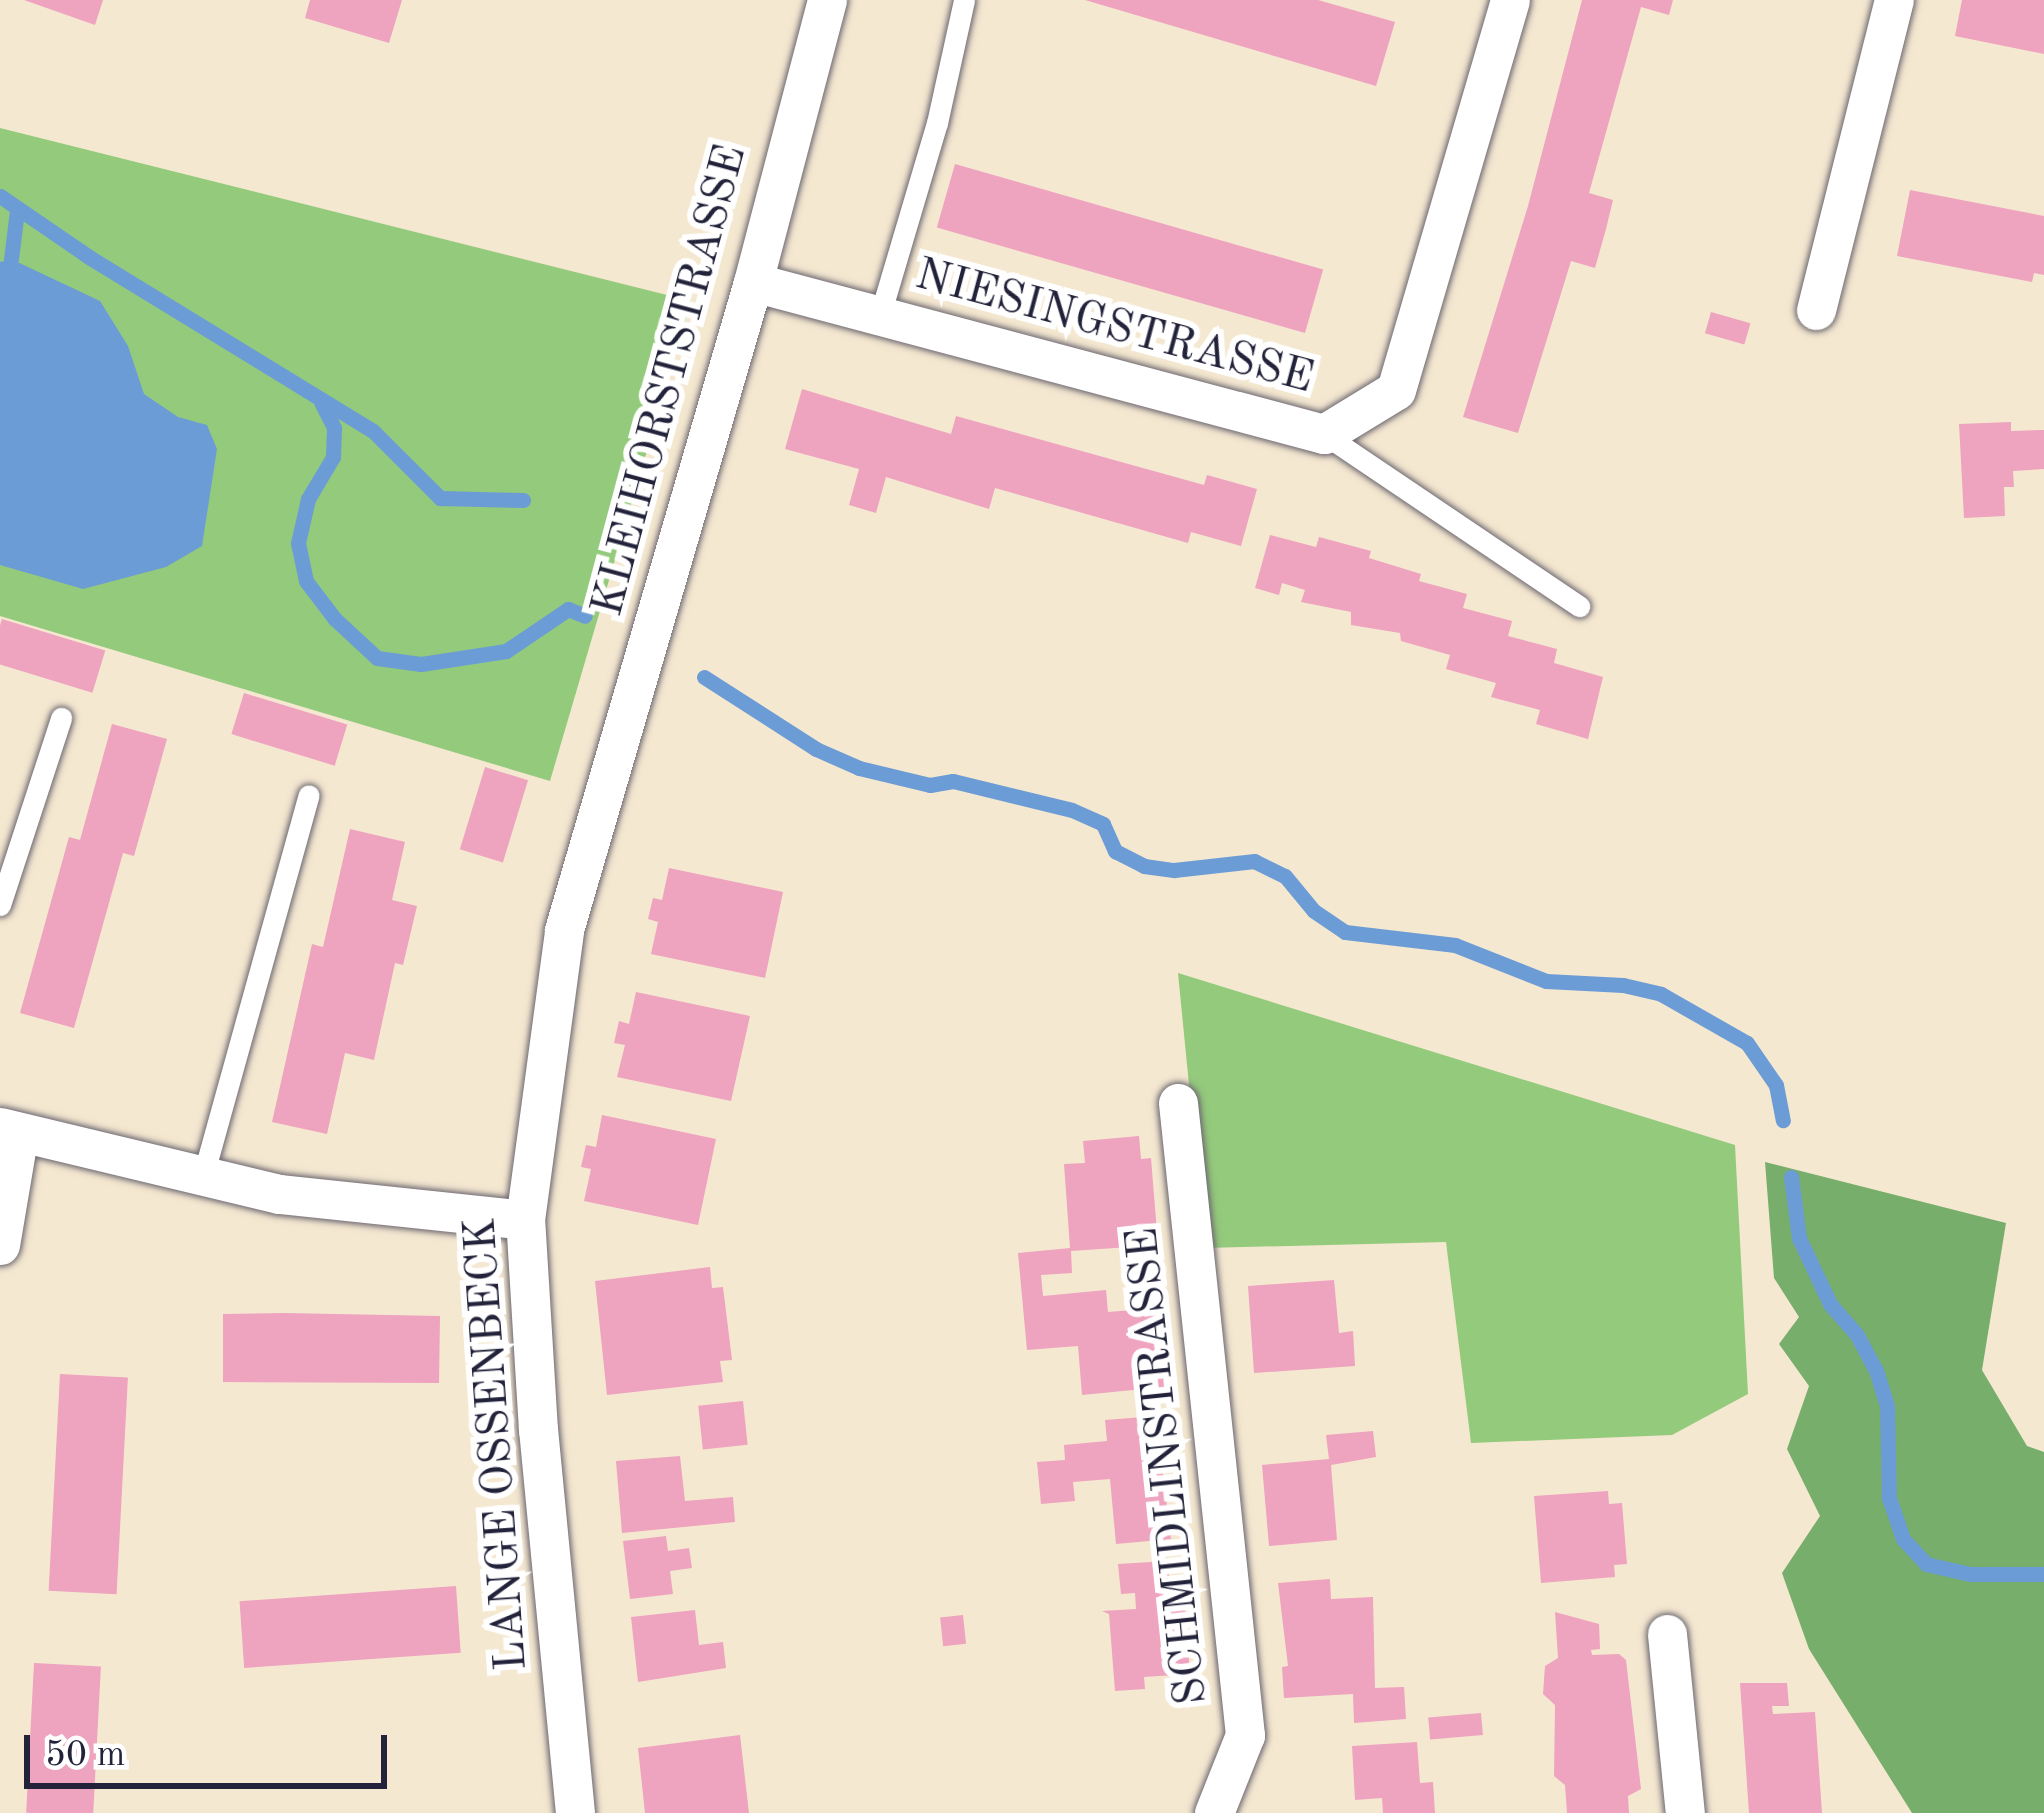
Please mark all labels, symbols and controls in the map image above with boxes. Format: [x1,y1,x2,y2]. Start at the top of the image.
street label: KLEIHORSTSTRASSE [582,139,760,623]
street label: NIESINGSTRASSE [909,249,1319,407]
street label: LANGE OSSENBECK [455,1215,541,1673]
street label: SCHMIDLINSTRASSE [1117,1224,1221,1708]
scale bar [30,1711,393,1785]
text: 50 m [45,1738,125,1774]

